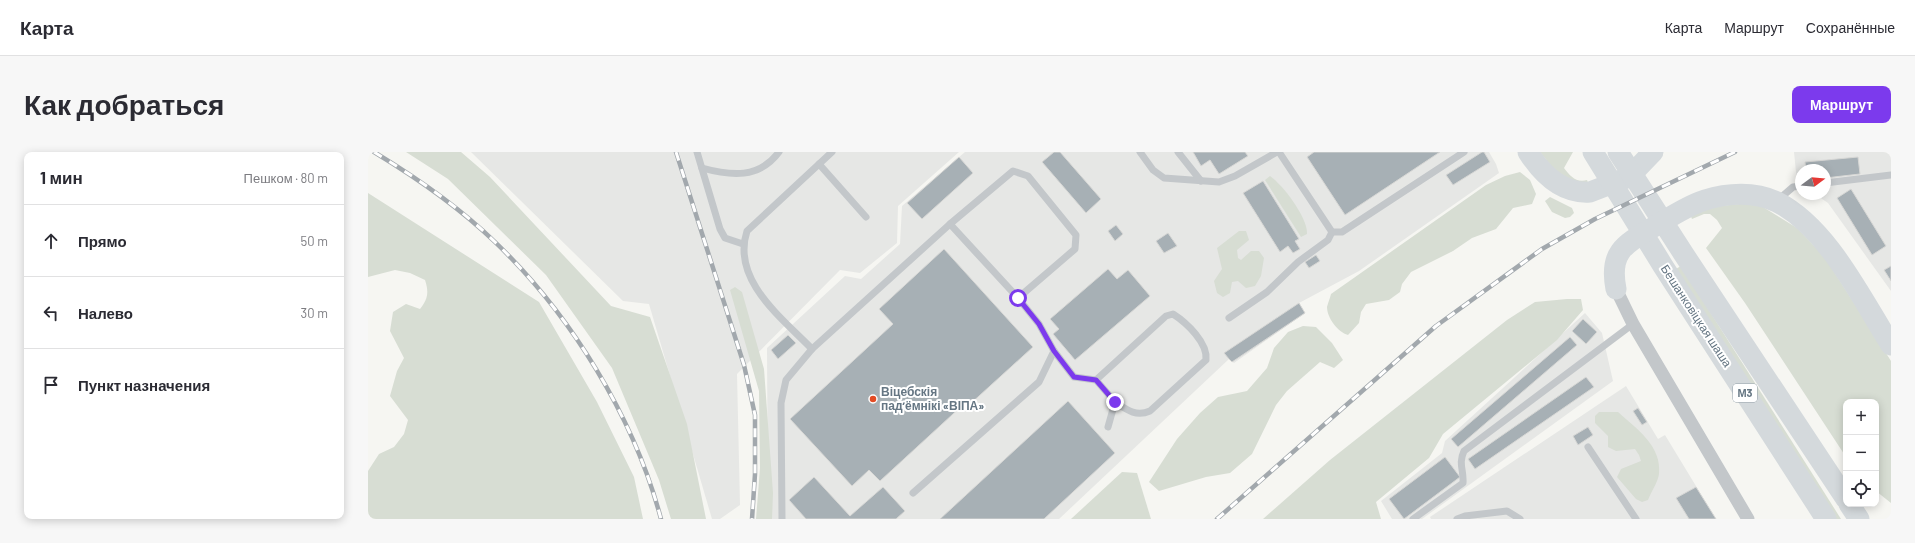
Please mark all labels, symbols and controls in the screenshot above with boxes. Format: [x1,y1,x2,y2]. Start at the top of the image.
text: Карта [20,16,74,39]
text: Карта [1665,19,1702,36]
text: Маршрут [1724,19,1784,36]
text: Сохранённые [1806,19,1895,36]
button: Маршрут [1792,86,1891,123]
text: Как добраться [24,87,224,121]
north arrow [1795,164,1831,200]
text: 1 мин [40,167,83,187]
text: Пешком · 80 m [244,170,328,186]
icon: ahead [40,230,62,252]
text: Прямо [78,232,127,250]
text: 50 m [301,233,328,249]
street label: Бешанковіцкая шаша [1658,262,1735,370]
route start [1009,289,1027,307]
icon: left [40,302,62,324]
text: Налево [78,304,133,322]
text: 30 m [301,305,328,321]
icon: arrive [40,374,62,396]
text: Пункт назначения [78,376,210,394]
place label: Віцебскія падʼёмнікі «ВІПА» [881,384,984,413]
road number: М3 [1733,384,1757,402]
route end [1106,393,1124,411]
marker: Віцебскія падʼёмнікі «ВІПА» [868,394,878,404]
map controls [1843,399,1879,507]
button: + [1843,399,1879,435]
button: − [1843,435,1879,471]
button: locate [1843,471,1879,507]

